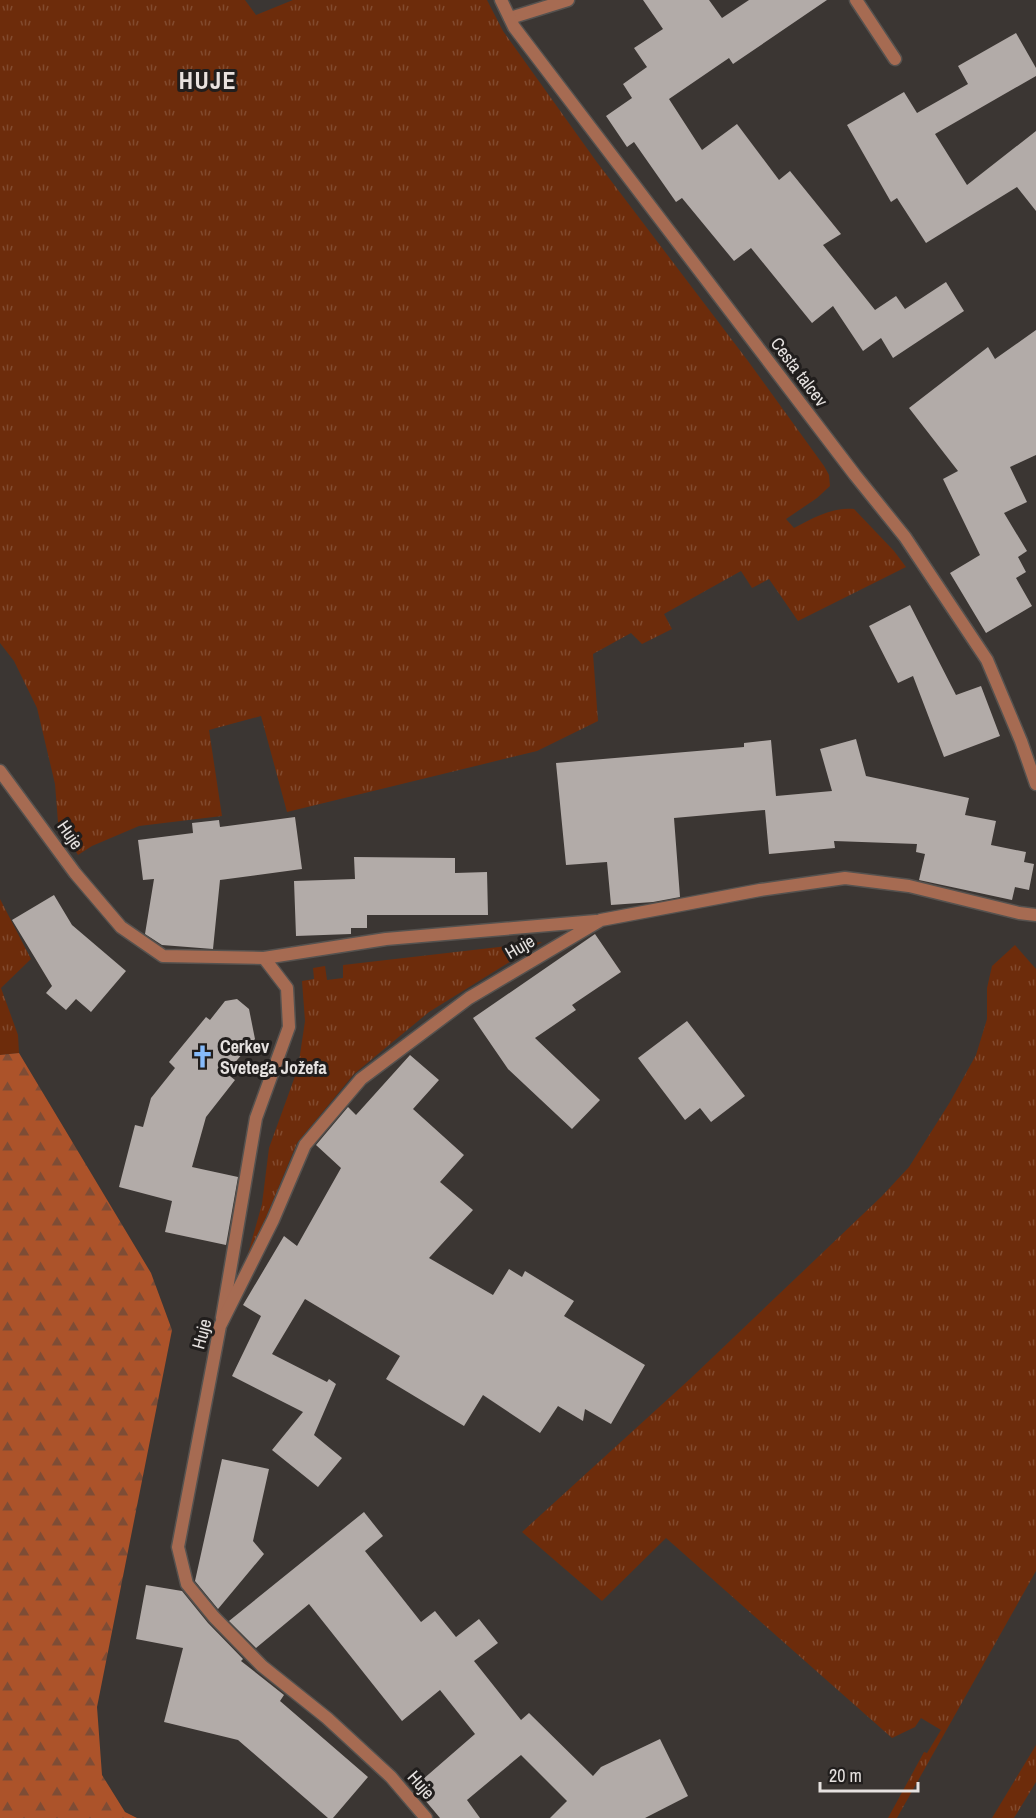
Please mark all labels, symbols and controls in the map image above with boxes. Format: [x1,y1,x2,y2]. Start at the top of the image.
district label: HUJE [179,64,237,96]
street label: Cesta talcev [765,332,834,412]
street label: Huje [51,815,89,854]
street label: Huje [500,928,539,965]
place label: Cerkev Svetega Jožefa [220,1034,327,1080]
church icon: Cerkev Svetega Jožefa [189,1044,215,1070]
street label: Huje [186,1316,218,1352]
scale bar [820,1755,918,1793]
text: 20 m [829,1763,862,1788]
street label: Huje [402,1765,441,1804]

